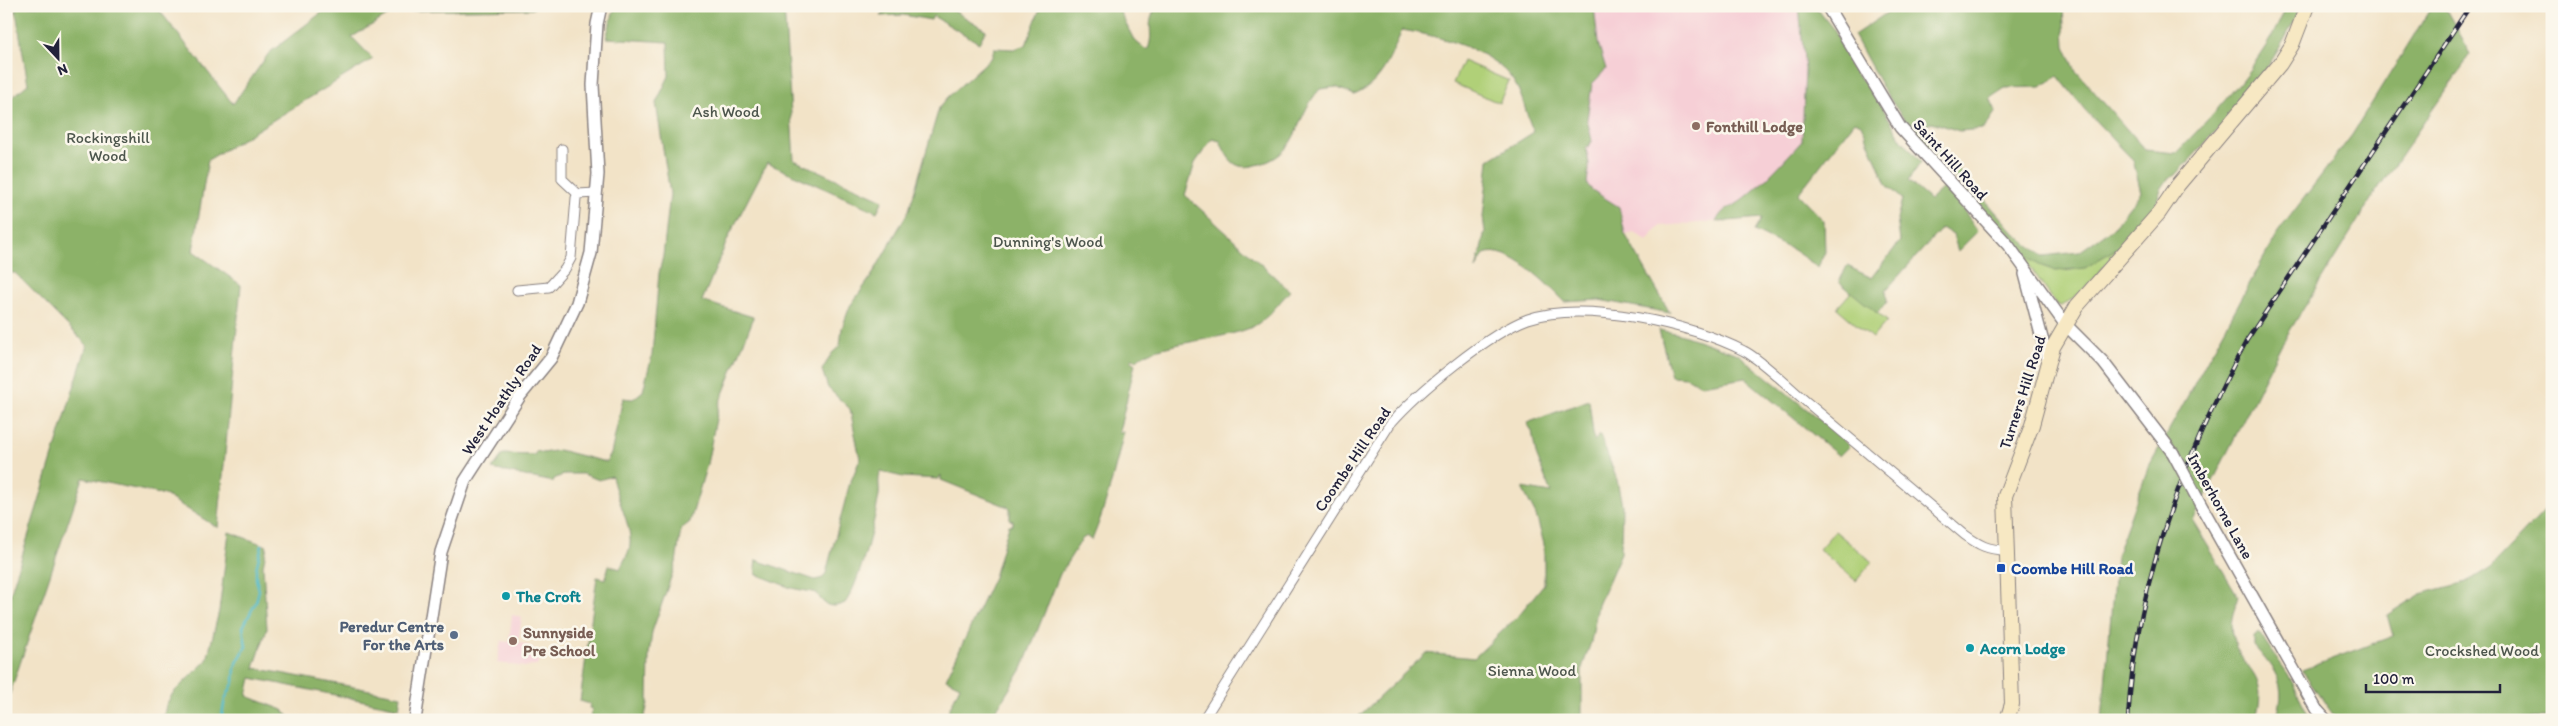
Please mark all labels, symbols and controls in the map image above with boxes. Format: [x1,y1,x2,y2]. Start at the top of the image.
north arrow [32,32,82,82]
text: N [55,60,70,79]
park label: Ash Wood [692,102,760,121]
street label: Saint Hill Road [1909,115,1992,204]
place label: Fonthill Lodge [1706,117,1803,137]
marker: Fonthill Lodge [1690,120,1702,132]
park label: Rockingshill Wood [66,128,150,165]
park label: Dunning's Wood [993,232,1103,251]
street label: Turners Hill Road [1995,333,2050,452]
street label: West Hoathly Road [457,340,546,458]
street label: Coombe Hill Road [1310,403,1395,515]
street label: Imberhorne Lane [2184,450,2257,562]
place label: Coombe Hill Road [2011,559,2134,578]
marker: Coombe Hill Road [1995,562,2007,574]
place label: The Croft [515,587,581,606]
marker: The Croft [500,590,512,602]
place label: Peredur Centre For the Arts [339,617,444,654]
place label: Sunnyside Pre School [523,623,596,660]
marker: Peredur Centre For the Arts [448,629,460,641]
marker: Sunnyside Pre School [507,635,519,647]
place label: Acorn Lodge [1979,639,2066,659]
park label: Crockshed Wood [2425,641,2539,660]
marker: Acorn Lodge [1964,642,1976,654]
park label: Sienna Wood [1488,661,1576,680]
scale bar [2366,661,2499,693]
text: 100 m [2373,670,2415,688]

